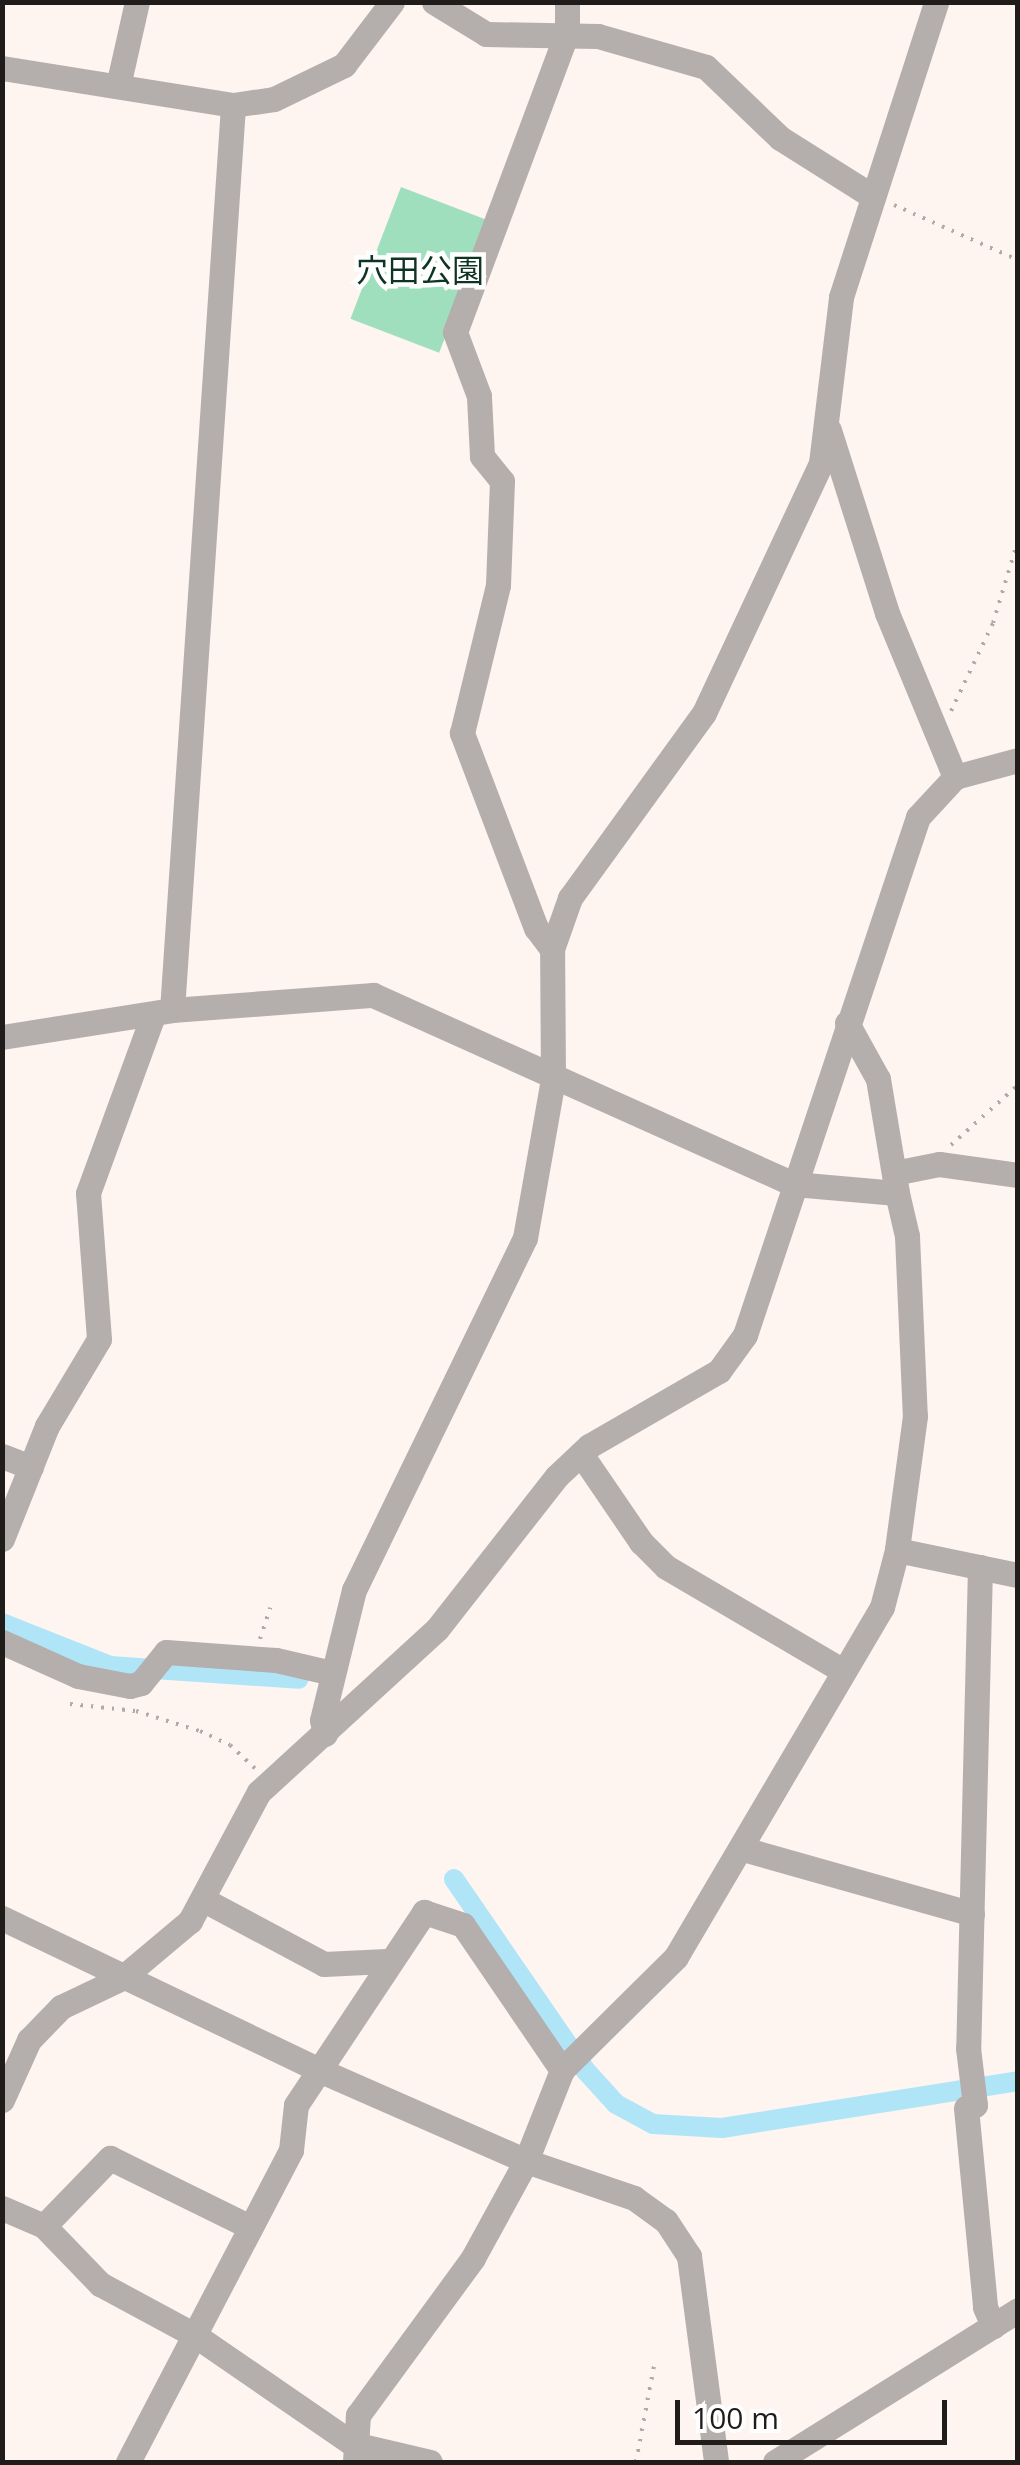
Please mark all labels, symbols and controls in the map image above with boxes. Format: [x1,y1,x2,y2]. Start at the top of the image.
park label: 穴田公園 [356,251,484,289]
scale bar [680,2380,952,2442]
text: 100 m [692,2397,779,2438]

